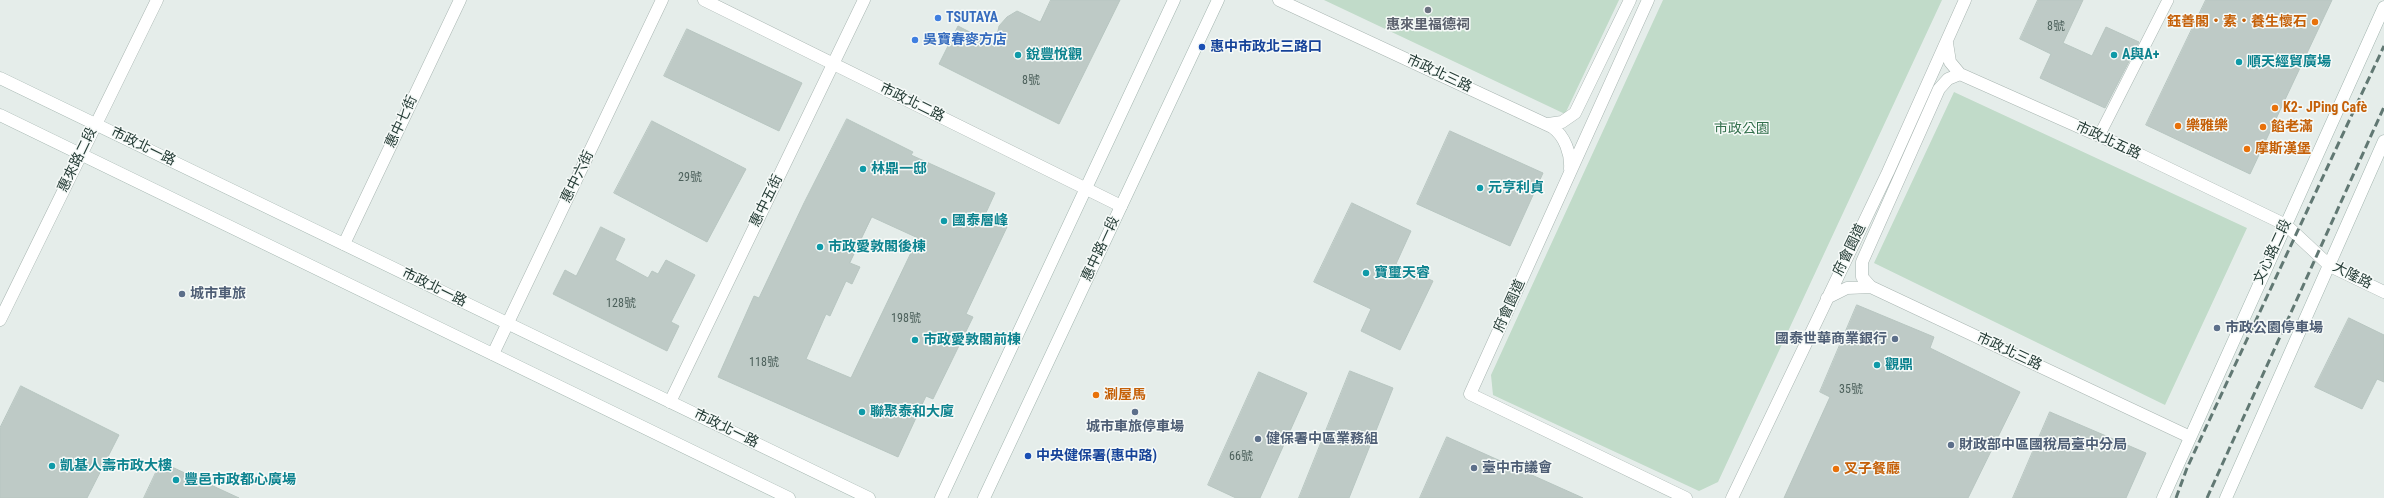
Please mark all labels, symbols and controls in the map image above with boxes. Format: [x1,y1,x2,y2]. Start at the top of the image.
marker: 惠來里福德祠 [1423,5,1433,15]
place label: TSUTAYA [946,10,998,26]
marker: TSUTAYA [933,13,943,23]
place label: 鈺善閣・素・養生懷石 [2167,14,2307,30]
place label: 惠來里福德祠 [1386,17,1470,33]
marker: 鈺善閣・素・養生懷石 [2310,17,2320,27]
house number: 8號 [2047,20,2065,34]
place label: 吳寶春麥方店 [923,32,1007,48]
marker: 吳寶春麥方店 [910,35,920,45]
place label: 惠中市政北三路口 [1210,39,1322,55]
marker: 惠中市政北三路口 [1197,42,1207,52]
place label: 銳豐悅觀 [1026,47,1082,63]
place label: A與A+ [2122,47,2159,63]
marker: 銳豐悅觀 [1013,50,1023,60]
marker: A與A+ [2109,50,2119,60]
street label: 市政北三路 [1404,52,1474,96]
place label: 順天經貿廣場 [2247,54,2331,70]
marker: 順天經貿廣場 [2234,57,2244,67]
house number: 8號 [1022,74,1040,88]
street label: 市政北二路 [877,80,947,126]
street label: 惠中七街 [383,93,421,151]
place label: K2- JPing Cafè [2283,100,2367,116]
marker: K2- JPing Cafè [2270,103,2280,113]
place label: 樂雅樂 [2186,118,2228,134]
street label: 市政北五路 [2073,119,2143,163]
place label: 餡老滿 [2271,119,2313,135]
park label: 市政公園 [1714,121,1770,137]
marker: 樂雅樂 [2173,121,2183,131]
marker: 餡老滿 [2258,122,2268,132]
street label: 市政北一路 [108,124,178,170]
street label: 惠來路二段 [55,125,101,195]
place label: 摩斯漢堡 [2255,141,2311,157]
marker: 摩斯漢堡 [2242,144,2252,154]
street label: 惠中六街 [558,148,598,206]
place label: 林鼎一邸 [871,161,927,177]
marker: 林鼎一邸 [858,164,868,174]
house number: 29號 [678,171,702,185]
street label: 惠中五街 [747,172,787,230]
place label: 元亨利貞 [1488,180,1544,196]
marker: 元亨利貞 [1475,183,1485,193]
place label: 國泰層峰 [952,213,1008,229]
street label: 惠中路一段 [1079,214,1123,284]
marker: 國泰層峰 [939,216,949,226]
street label: 文心路二段 [2251,217,2295,287]
street label: 府會園道 [1830,221,1870,279]
place label: 市政愛敦閣後棟 [828,239,926,255]
marker: 市政愛敦閣後棟 [815,242,825,252]
street label: 大隆路 [2329,259,2375,293]
street label: 市政北一路 [399,265,469,311]
place label: 寶璽天睿 [1374,265,1430,281]
marker: 寶璽天睿 [1361,268,1371,278]
street label: 府會園道 [1491,277,1529,335]
place label: 城市車旅 [190,286,246,302]
marker: 城市車旅 [177,289,187,299]
house number: 128號 [606,297,636,311]
house number: 198號 [891,312,921,326]
place label: 市政公園停車場 [2225,320,2323,336]
marker: 市政公園停車場 [2212,323,2222,333]
street label: 市政北三路 [1974,330,2044,374]
place label: 國泰世華商業銀行 [1775,331,1887,347]
place label: 市政愛敦閣前棟 [923,332,1021,348]
marker: 國泰世華商業銀行 [1890,334,1900,344]
marker: 市政愛敦閣前棟 [910,335,920,345]
house number: 118號 [749,356,779,370]
place label: 觀鼎 [1885,357,1913,373]
marker: 觀鼎 [1872,360,1882,370]
house number: 35號 [1839,383,1863,397]
place label: 涮屋馬 [1104,387,1146,403]
marker: 涮屋馬 [1091,390,1101,400]
place label: 聯聚泰和大廈 [870,404,954,420]
street label: 市政北一路 [691,406,761,452]
marker: 聯聚泰和大廈 [857,407,867,417]
marker: 城市車旅停車場 [1130,407,1140,417]
place label: 城市車旅停車場 [1086,419,1184,435]
place label: 健保署中區業務組 [1266,431,1378,447]
marker: 健保署中區業務組 [1253,434,1263,444]
place label: 財政部中區國稅局臺中分局 [1959,437,2127,453]
marker: 財政部中區國稅局臺中分局 [1946,440,1956,450]
place label: 中央健保署(惠中路) [1036,448,1157,464]
house number: 66號 [1229,450,1253,464]
marker: 中央健保署(惠中路) [1023,451,1033,461]
place label: 凱基人壽市政大樓 [60,458,172,474]
place label: 臺中市議會 [1482,460,1552,476]
marker: 凱基人壽市政大樓 [47,461,57,471]
place label: 叉子餐廳 [1844,461,1900,477]
marker: 臺中市議會 [1469,463,1479,473]
marker: 叉子餐廳 [1831,464,1841,474]
place label: 豐邑市政都心廣場 [184,472,296,488]
marker: 豐邑市政都心廣場 [171,475,181,485]

